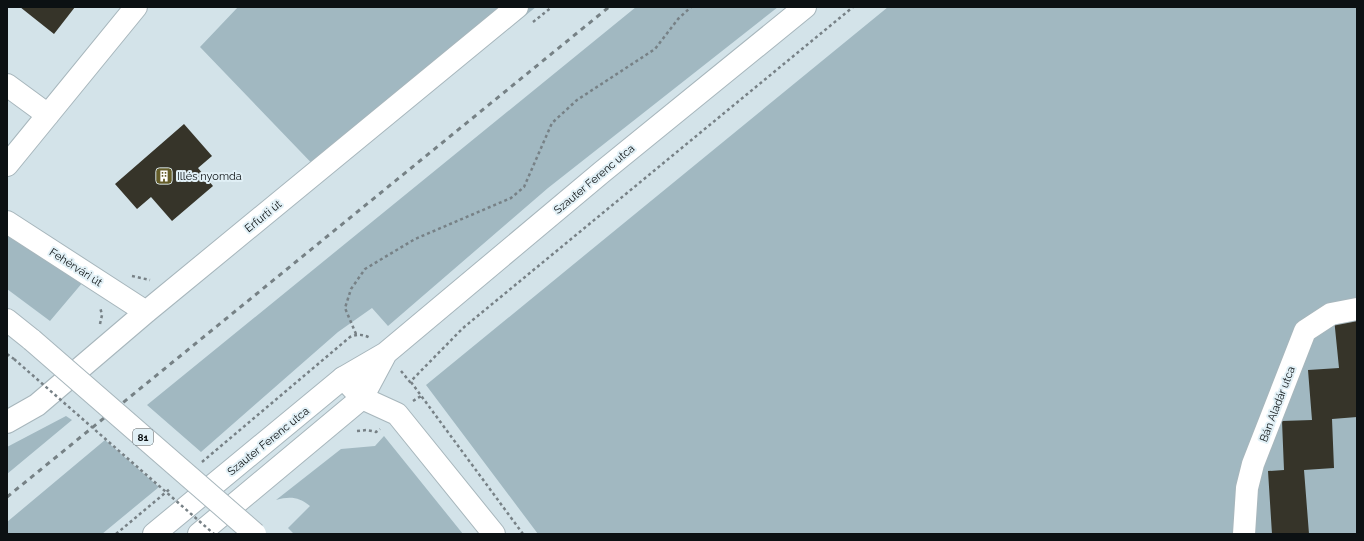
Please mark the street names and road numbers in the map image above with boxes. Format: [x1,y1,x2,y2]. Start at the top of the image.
street label: Szauter Ferenc utca [551,142,637,217]
street label: Erfurti út [242,197,285,235]
street label: Fehérvári út [47,246,105,289]
street label: Bán Aladár utca [1257,364,1298,444]
street label: Szauter Ferenc utca [225,404,312,478]
road number: 81 [133,429,153,445]

